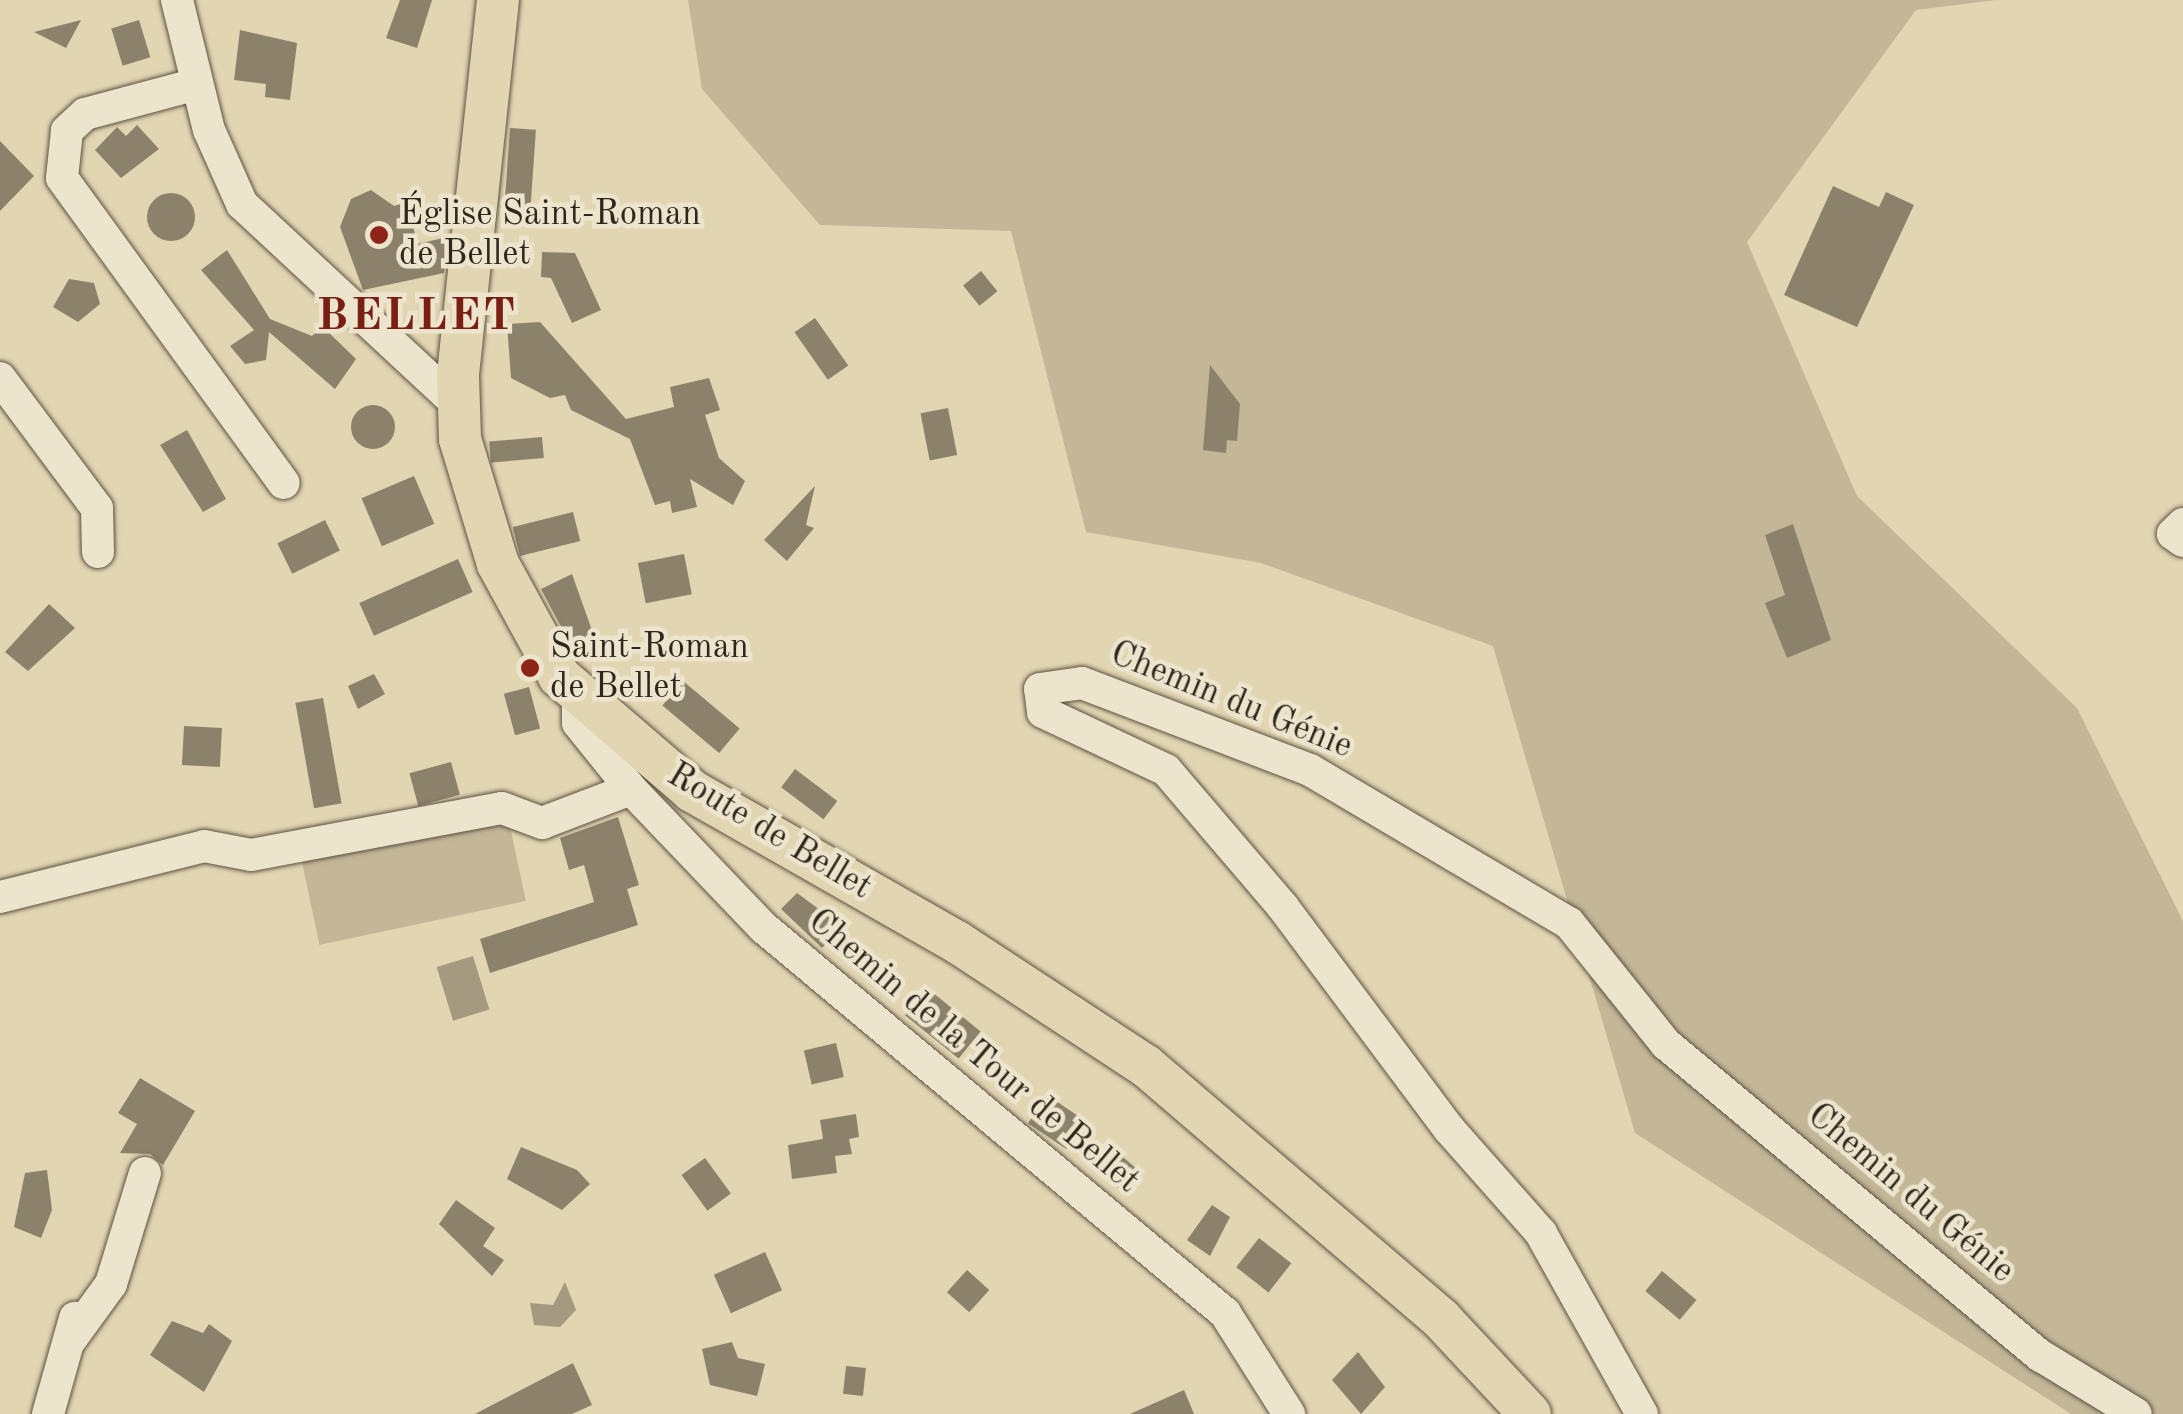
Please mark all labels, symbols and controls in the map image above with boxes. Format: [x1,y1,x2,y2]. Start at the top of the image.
place label: Église Saint-Roman de Bellet [399,194,701,276]
marker: Église Saint-Roman de Bellet [368,224,390,246]
district label: BELLET [316,291,518,345]
place label: Saint-Roman de Bellet [550,627,749,709]
street label: Chemin du Génie [1104,633,1358,769]
marker: Saint-Roman de Bellet [519,657,541,679]
street label: Route de Bellet [659,755,879,909]
street label: Chemin de la Tour de Bellet [799,901,1147,1203]
street label: Chemin du Génie [1798,1095,2022,1293]

